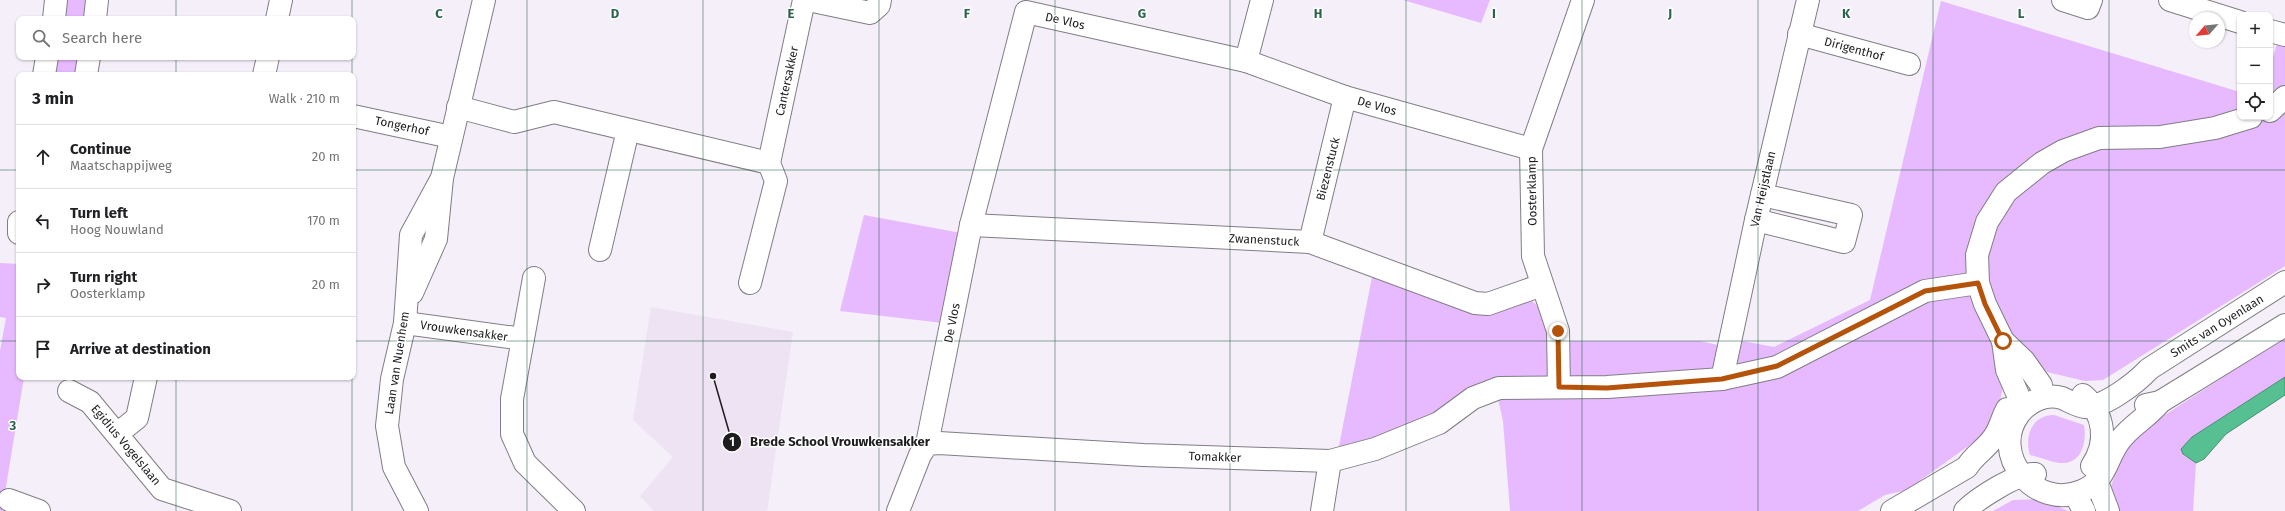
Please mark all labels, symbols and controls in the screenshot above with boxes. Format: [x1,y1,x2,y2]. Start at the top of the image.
text: C [435,6,443,21]
text: D [611,6,620,21]
text: E [788,6,795,21]
text: F [964,6,971,21]
text: G [1138,6,1146,21]
text: H [1314,6,1322,21]
text: I [1492,6,1496,21]
text: J [1667,6,1672,21]
text: K [1842,6,1851,21]
text: L [2018,6,2025,21]
street label: De Vlos [1044,10,1087,32]
north arrow [2189,12,2225,48]
map controls [2237,12,2273,120]
button: + [2237,12,2273,48]
search box [16,16,356,60]
icon: search [30,27,52,49]
text: Search here [62,29,142,47]
street label: Dirigenthof [1823,34,1886,64]
street label: Cantersakker [773,45,801,117]
button: − [2237,48,2273,84]
button: locate [2237,84,2273,120]
text: 3 min [32,88,74,109]
text: Walk · 210 m [269,91,340,106]
street label: De Vlos [1356,94,1399,118]
street label: Tongerhof [374,113,431,139]
street label: Biezenstuck [1313,135,1343,202]
text: Continue [70,140,131,158]
icon: ahead [32,146,54,168]
text: 20 m [312,149,340,164]
street label: Van Heijstlaan [1747,150,1779,228]
street label: Oosterklamp [1524,156,1540,226]
text: Maatschappijweg [70,158,172,173]
text: Turn left [70,204,128,222]
icon: left [32,210,54,232]
text: 170 m [307,213,340,228]
text: Hoog Nouwland [70,222,164,237]
street label: Zwanenstuck [1228,231,1300,249]
text: Turn right [70,268,137,286]
icon: right [32,274,54,296]
text: 20 m [312,277,340,292]
text: Oosterklamp [70,286,146,301]
street label: Smits van Oyenlaan [2168,292,2266,360]
street label: De Vlos [941,302,963,344]
street label: Laan van Nuenhem [382,310,412,416]
street label: Vrouwkensakker [419,318,509,344]
route end [1549,322,1567,340]
route start [1994,332,2012,350]
icon: arrive [32,338,54,360]
text: Arrive at destination [70,340,211,358]
street label: Egidius Vogelslaan [88,402,164,488]
text: 3 [9,418,17,433]
callout: Brede School Vrouwkensakker [722,429,938,454]
text: Brede School Vrouwkensakker [750,434,931,449]
text: 1 [729,435,735,449]
street label: Tomakker [1188,449,1242,465]

